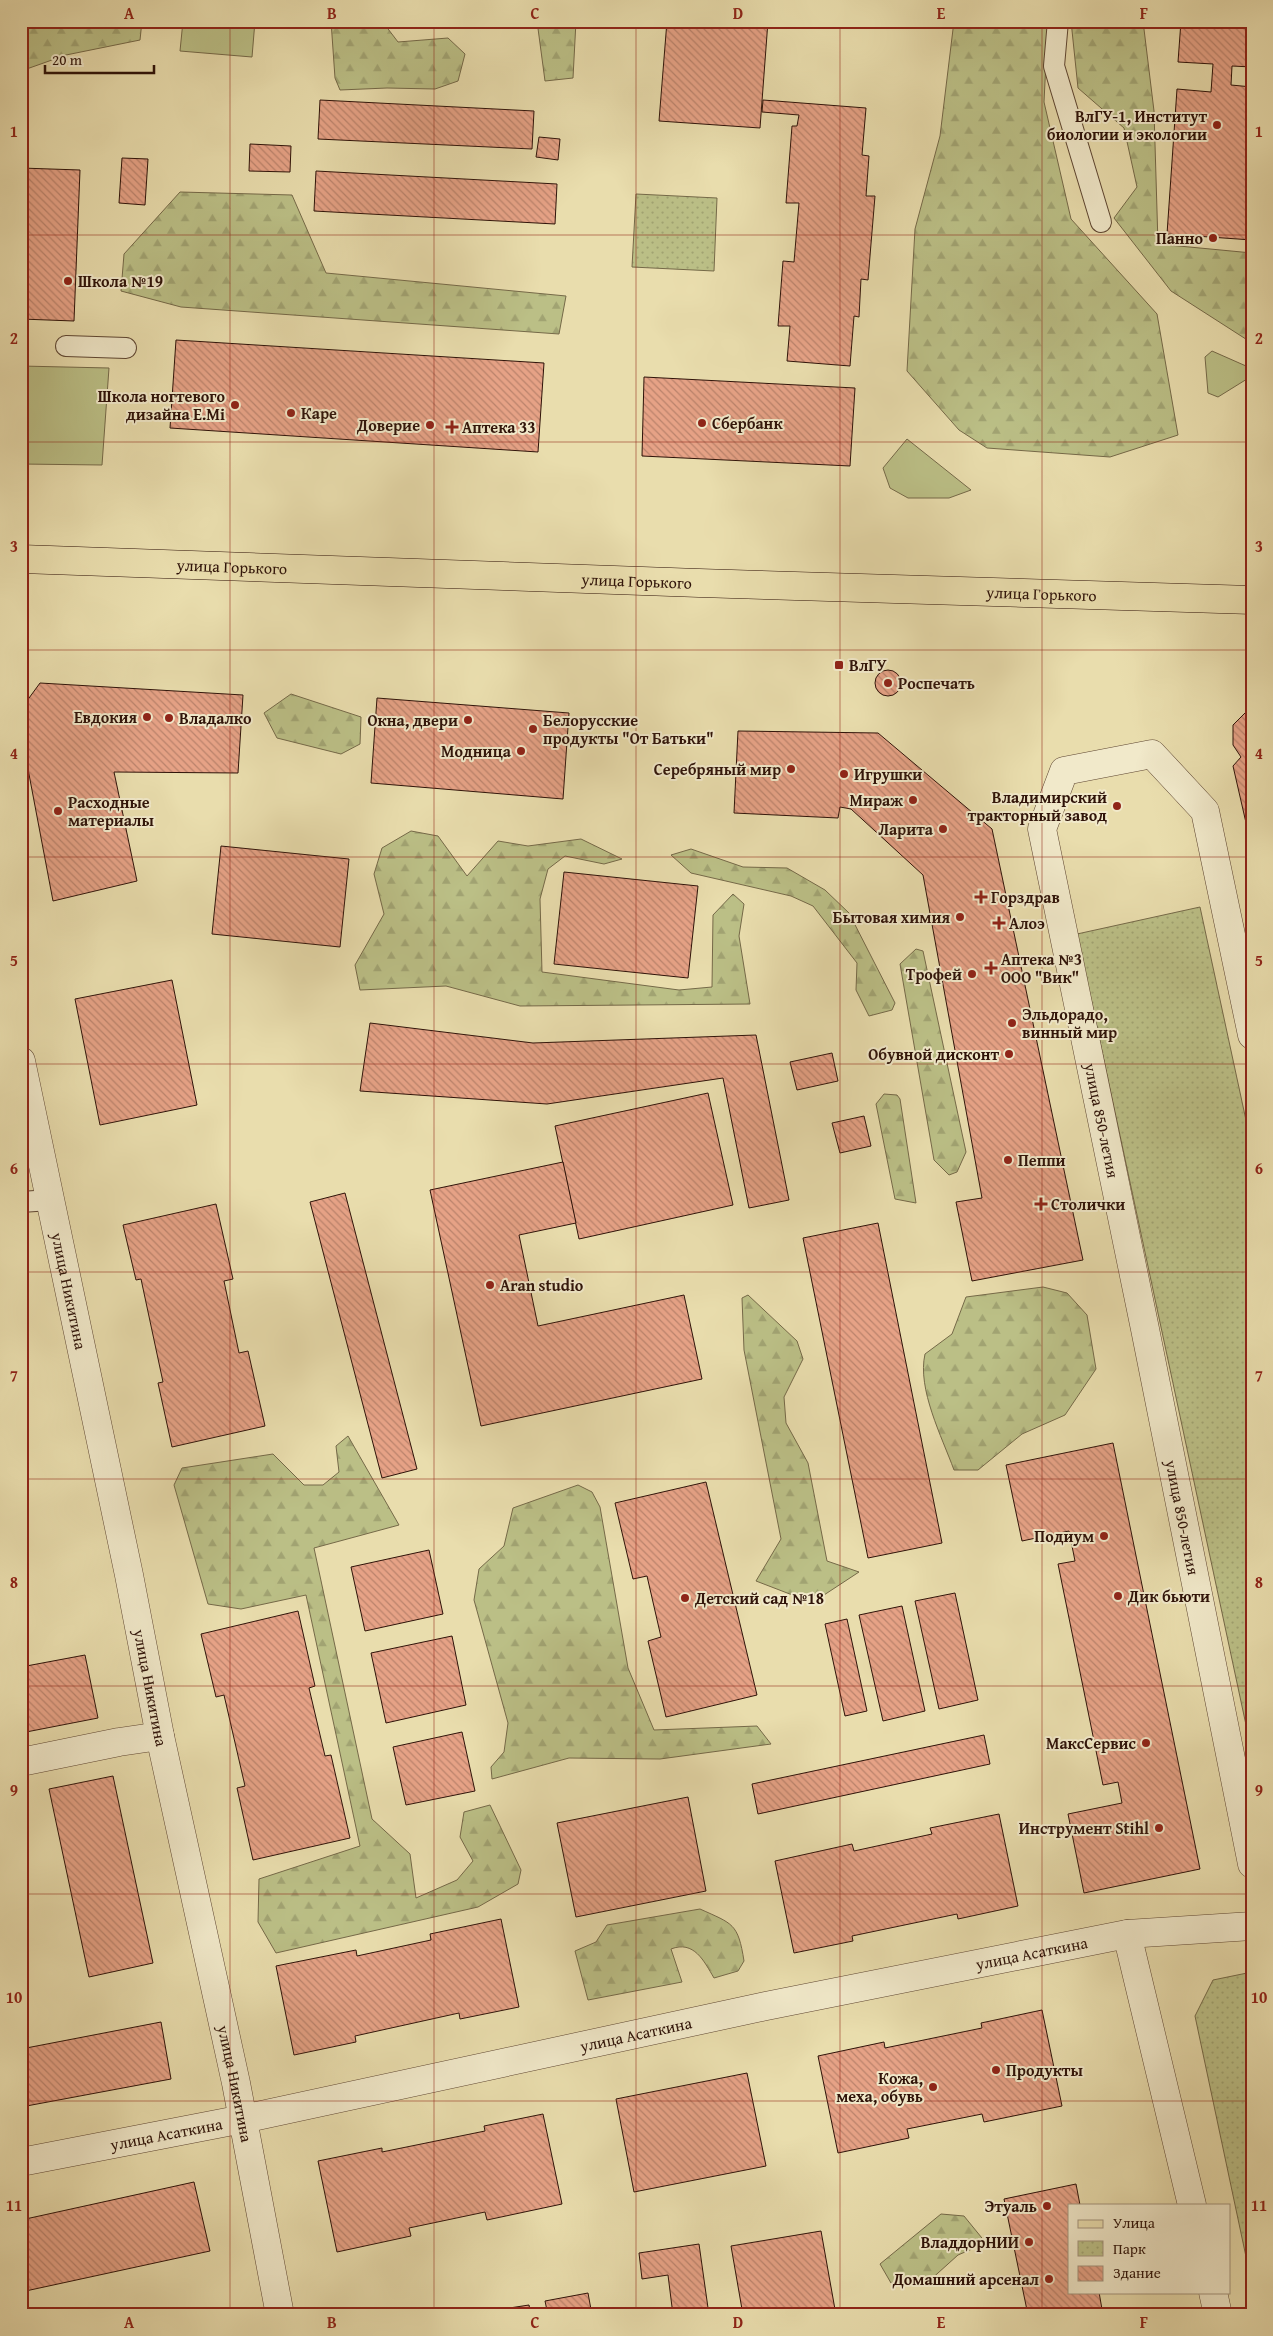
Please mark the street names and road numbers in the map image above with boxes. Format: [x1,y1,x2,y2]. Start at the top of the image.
street label: улица Горького [175,552,287,580]
street label: улица Горького [580,567,692,595]
street label: улица Горького [985,580,1097,607]
street label: улица 850-летия [1078,1060,1126,1180]
street label: улица Никитина [45,1229,93,1352]
street label: улица 850-летия [1159,1457,1206,1577]
street label: улица Никитина [127,1626,174,1749]
street label: улица Асаткина [972,1930,1090,1976]
street label: улица Асаткина [577,2010,694,2058]
street label: улица Никитина [211,2022,259,2145]
street label: улица Асаткина [107,2111,225,2157]

